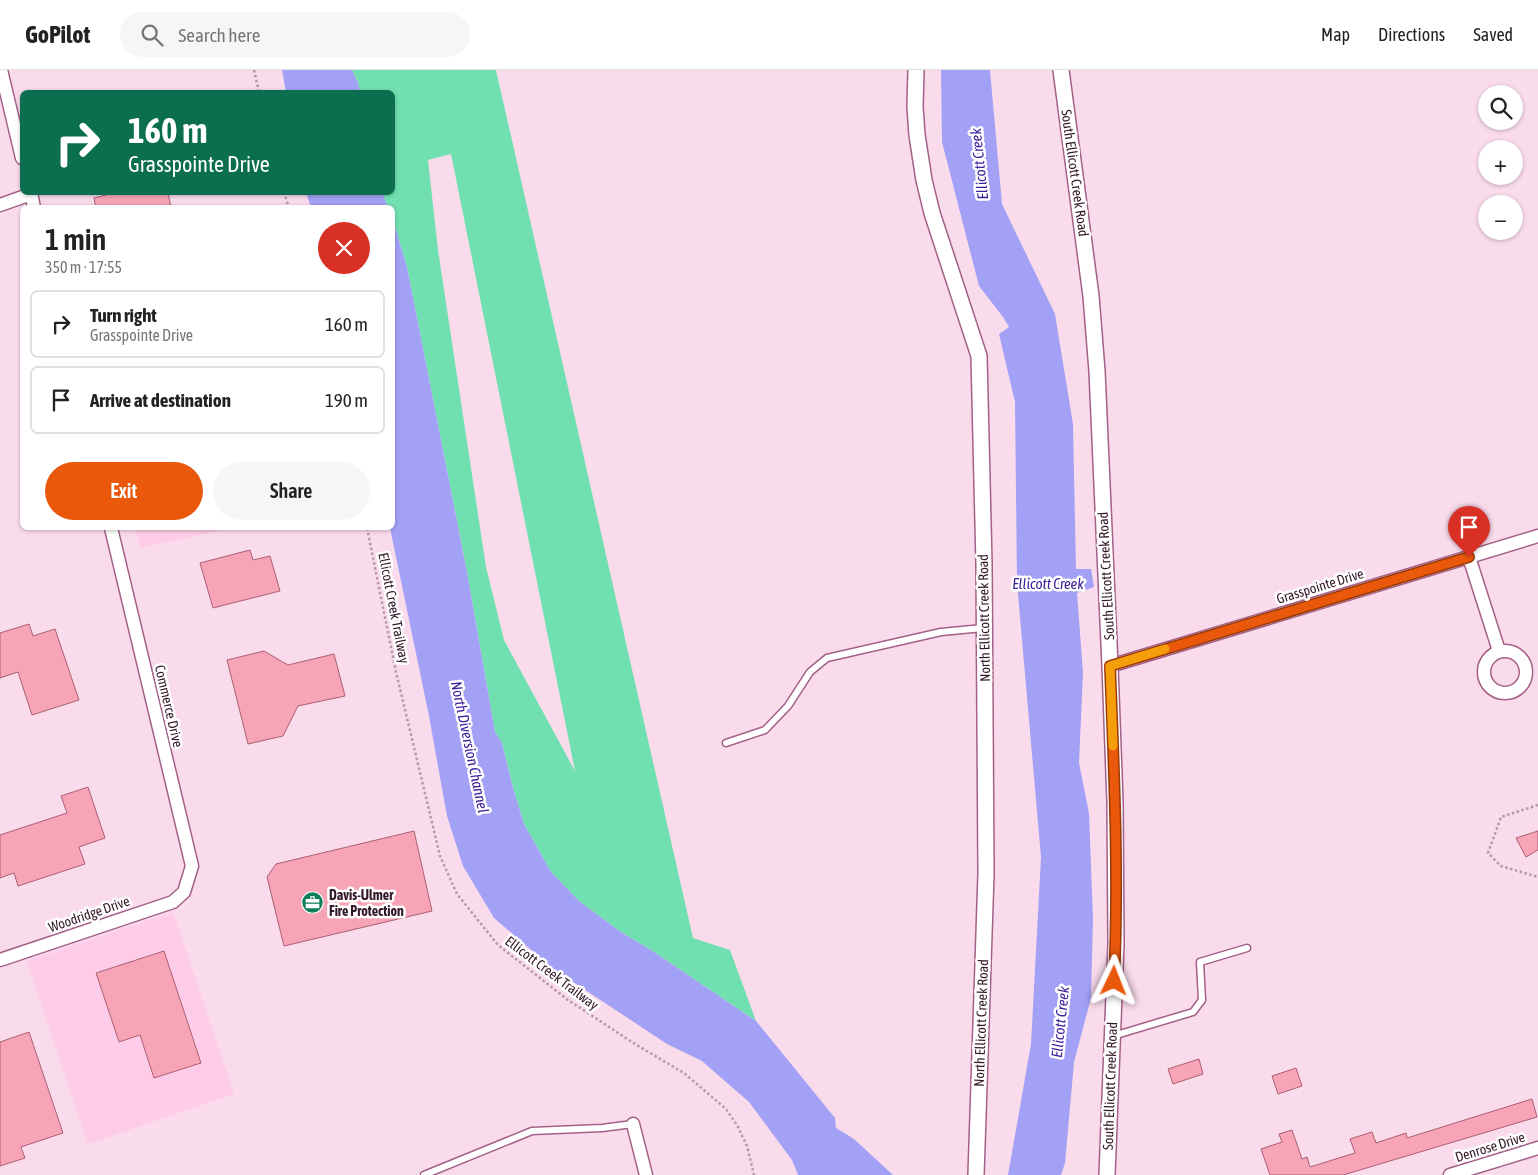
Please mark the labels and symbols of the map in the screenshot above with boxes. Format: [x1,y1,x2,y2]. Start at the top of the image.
street label: South Ellicott Creek Road [1058,108,1092,238]
water label: Ellicott Creek [967,127,991,201]
pin [1448,506,1490,557]
street label: South Ellicott Creek Road [1095,512,1117,640]
street label: Ellicott Creek Trailway [375,551,413,665]
street label: North Ellicott Creek Road [975,554,993,682]
street label: Grasspointe Drive [1275,565,1365,607]
water label: Ellicott Creek [1012,575,1084,592]
street label: Commerce Drive [152,663,186,749]
water label: North Diversion Channel [448,679,492,815]
place label: Davis-Ulmer Fire Protection [329,887,404,919]
office icon: Davis-Ulmer Fire Protection [301,891,325,915]
street label: Woodridge Drive [46,893,132,935]
street label: Ellicott Creek Trailway [502,933,602,1013]
position arrow [1087,954,1139,1006]
street label: North Ellicott Creek Road [971,959,991,1087]
water label: Ellicott Creek [1048,985,1072,1059]
street label: South Ellicott Creek Road [1100,1022,1120,1150]
street label: Denrose Drive [1453,1129,1527,1165]

